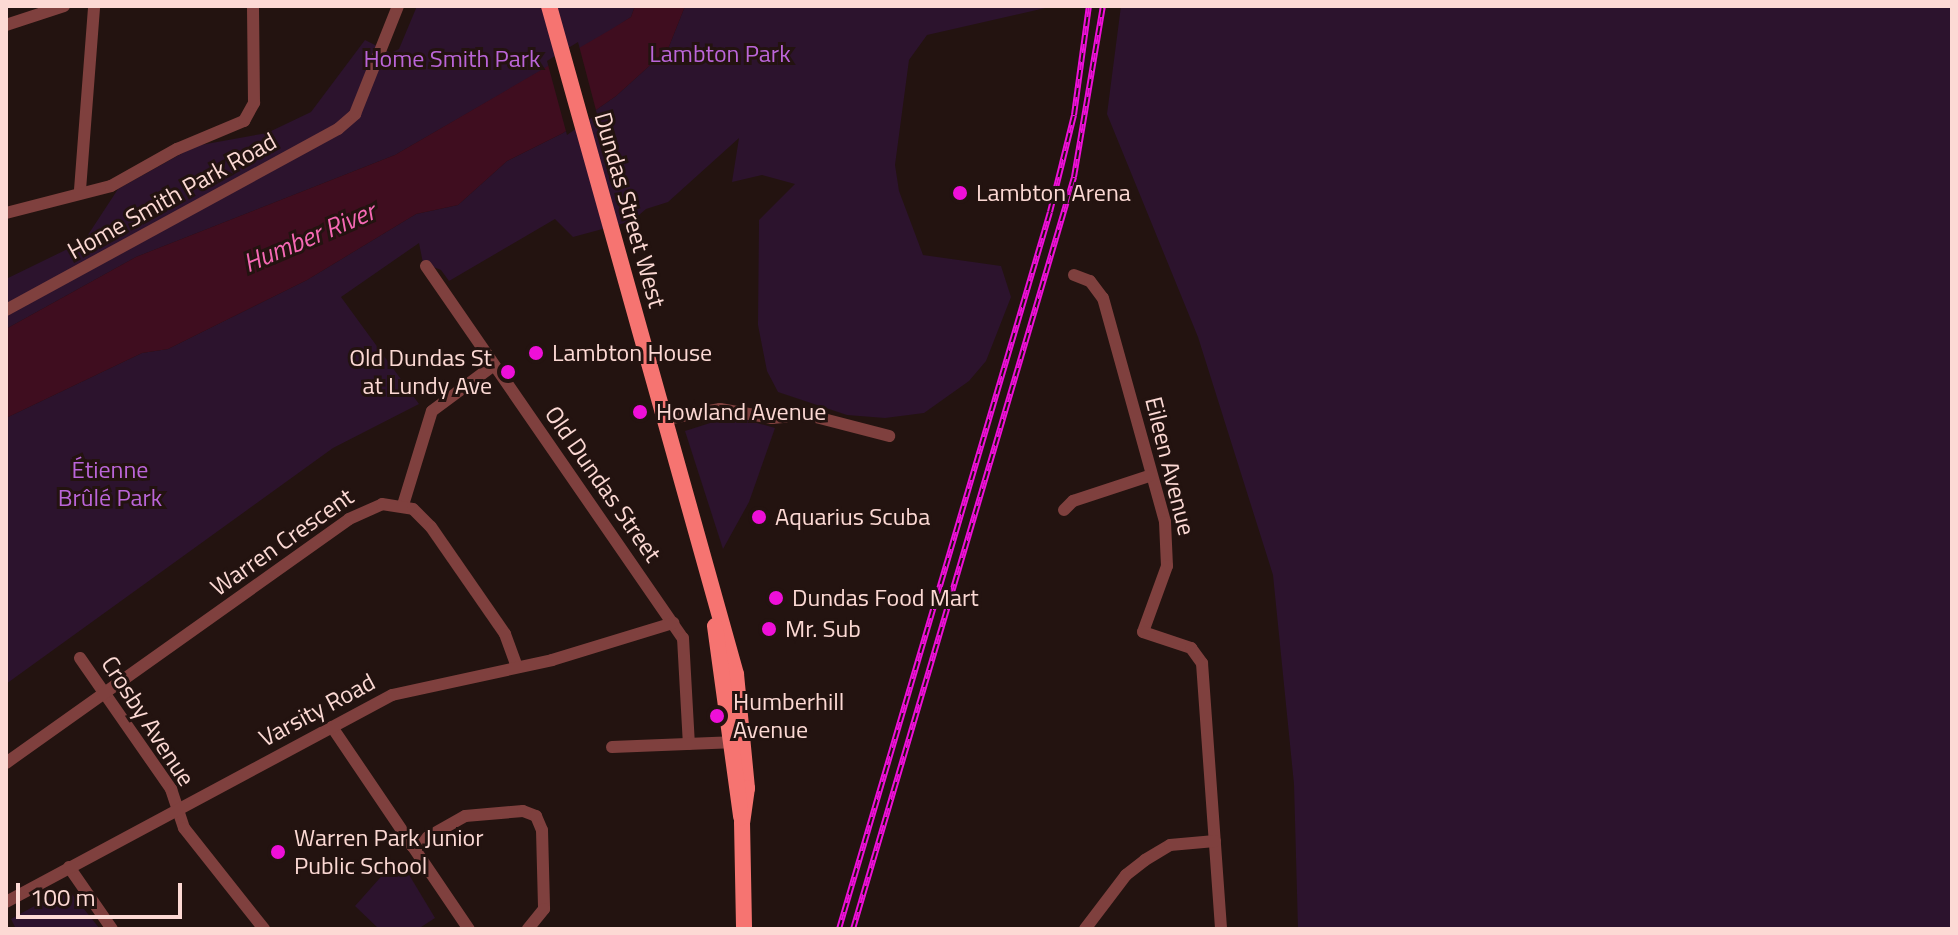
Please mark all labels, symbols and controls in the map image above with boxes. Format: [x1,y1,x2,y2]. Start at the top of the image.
park label: Lambton Park [649,40,791,68]
park label: Home Smith Park [363,45,541,73]
street label: Dundas Street West [588,109,672,311]
street label: Home Smith Park Road [63,127,281,265]
place label: Lambton Arena [976,179,1131,207]
marker: Lambton Arena [951,184,969,202]
water label: Humber River [238,195,380,279]
place label: Lambton House [552,339,712,367]
place label: Old Dundas St at Lundy Ave [349,344,492,400]
marker: Lambton House [527,344,545,362]
marker: Old Dundas St at Lundy Ave [499,363,517,381]
street label: Eileen Avenue [1139,394,1201,538]
place label: Howland Avenue [656,398,826,426]
street label: Old Dundas Street [539,401,667,567]
marker: Howland Avenue [631,403,649,421]
park label: Étienne Brûlé Park [58,456,162,512]
street label: Warren Crescent [205,482,359,602]
place label: Aquarius Scuba [775,503,930,531]
marker: Aquarius Scuba [750,508,768,526]
place label: Dundas Food Mart [792,584,979,612]
marker: Dundas Food Mart [767,589,785,607]
place label: Mr. Sub [785,615,861,643]
marker: Mr. Sub [760,620,778,638]
street label: Crosby Avenue [95,651,201,791]
street label: Varsity Road [254,667,380,753]
place label: Humberhill Avenue [733,688,844,744]
marker: Humberhill Avenue [708,707,726,725]
place label: Warren Park Junior Public School [294,824,484,880]
marker: Warren Park Junior Public School [269,843,287,861]
scale bar [20,867,186,917]
text: 100 m [30,879,96,915]

